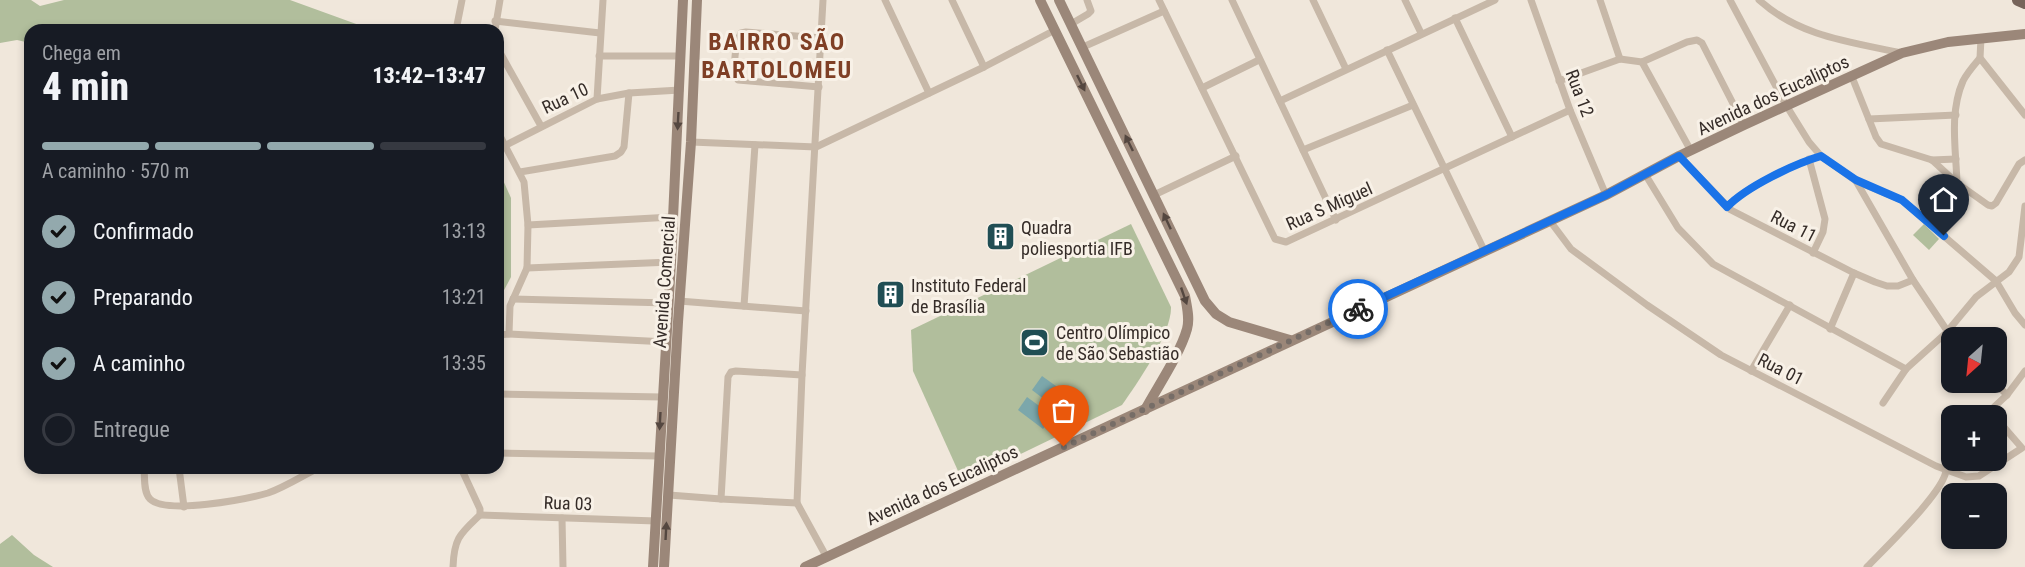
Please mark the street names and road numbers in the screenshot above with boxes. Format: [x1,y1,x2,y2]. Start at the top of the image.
street label: Avenida dos Eucaliptos [1694,51,1852,139]
street label: Rua 12 [1561,66,1599,120]
street label: Rua 10 [538,78,592,118]
street label: Rua S Miguel [1283,178,1375,234]
street label: Rua 11 [1768,206,1820,246]
street label: Avenida Comercial [649,215,679,349]
street label: Rua 01 [1755,349,1807,389]
street label: Avenida dos Eucaliptos [863,441,1021,529]
street label: Rua 03 [543,492,593,514]

